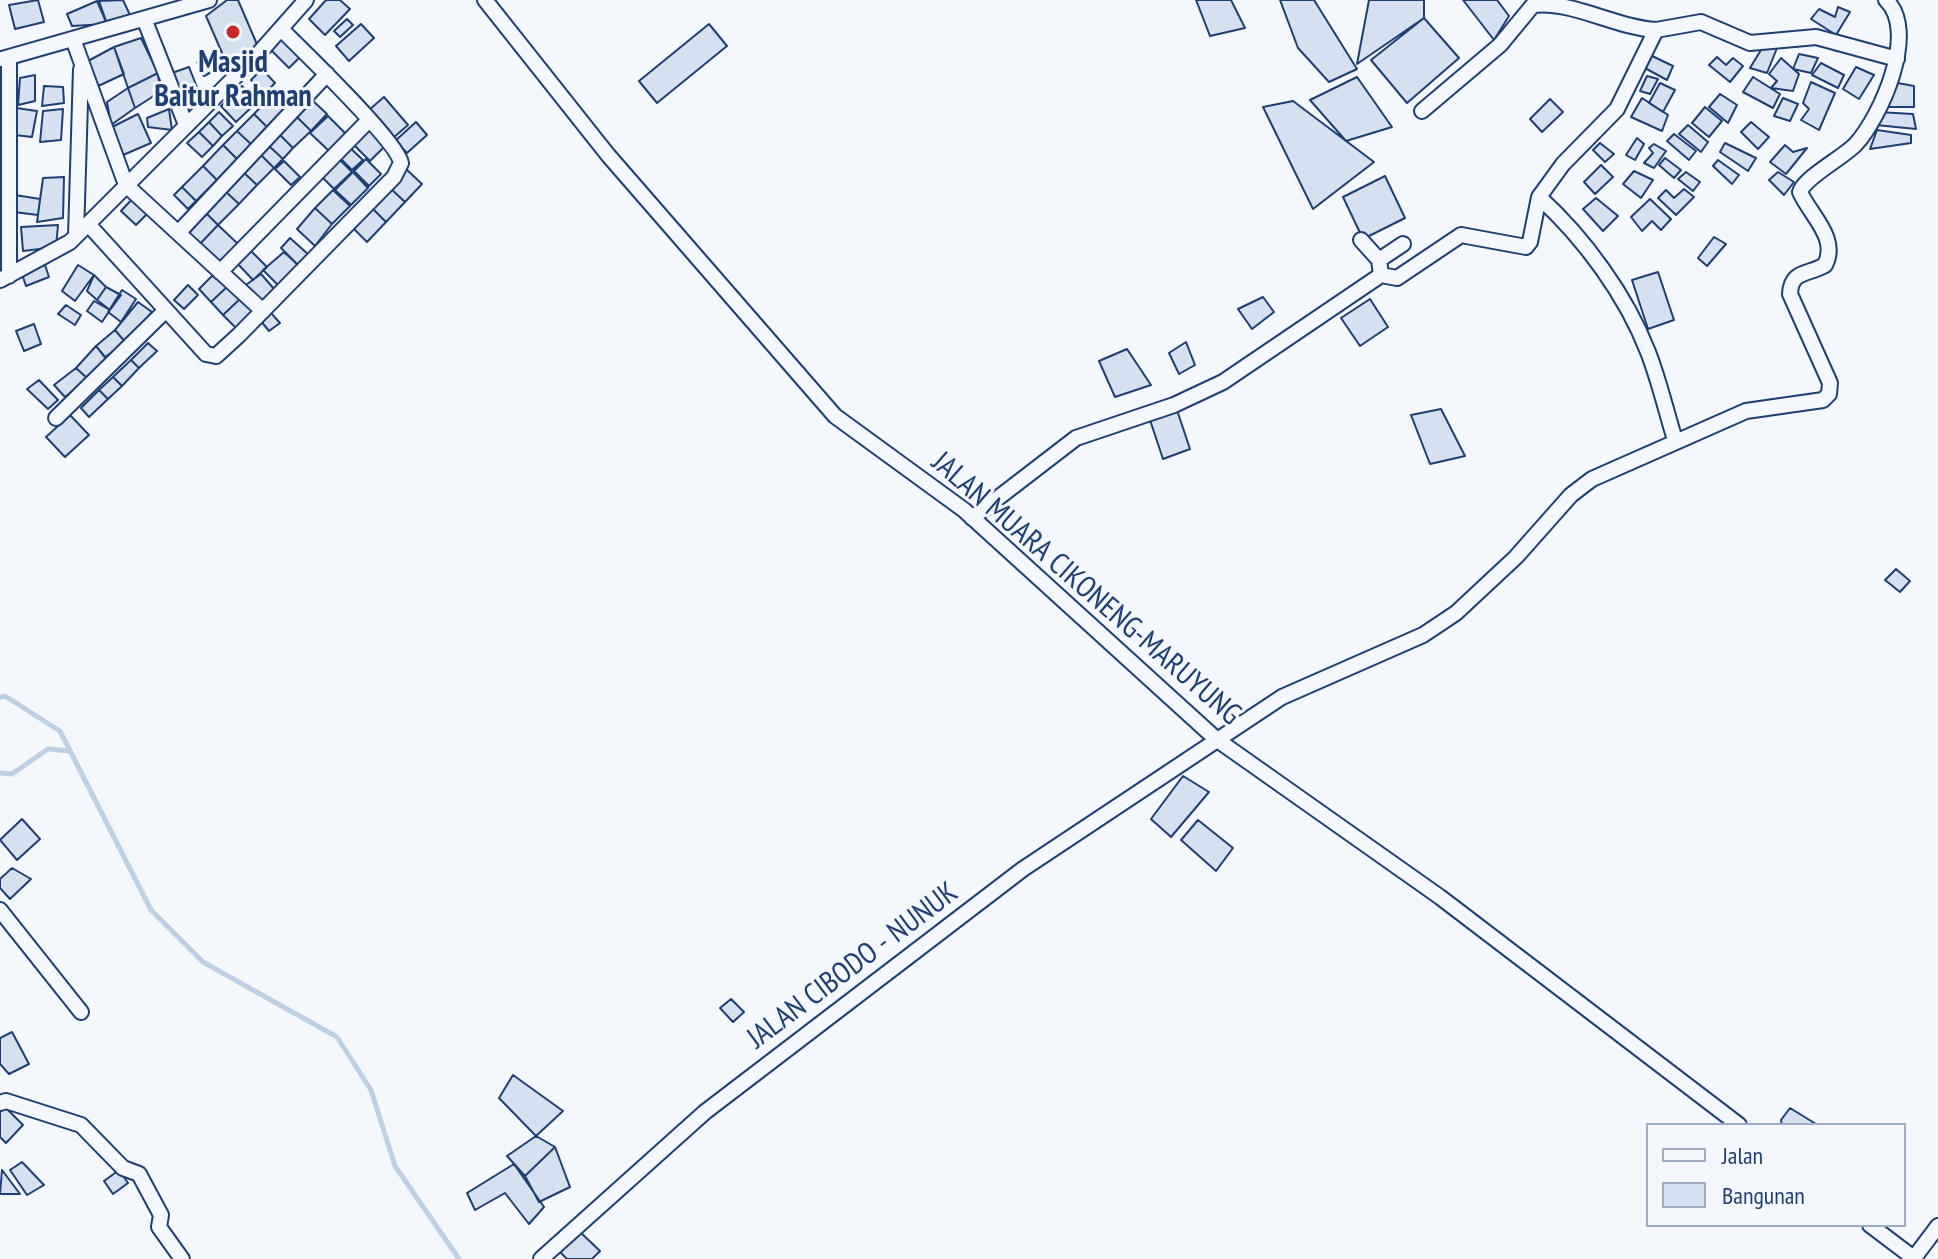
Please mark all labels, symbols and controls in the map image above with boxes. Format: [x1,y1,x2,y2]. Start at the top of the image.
marker: Masjid Baitur Rahman [224,23,242,41]
place label: Masjid Baitur Rahman [154,45,312,116]
street label: JALAN MUARA CIKONENG-MARUYUNG [924,445,1248,733]
street label: JALAN CIBODO - NUNUK [741,875,965,1057]
legend [1646,1123,1906,1227]
text: Jalan [1722,1140,1763,1171]
text: Bangunan [1722,1180,1805,1211]

